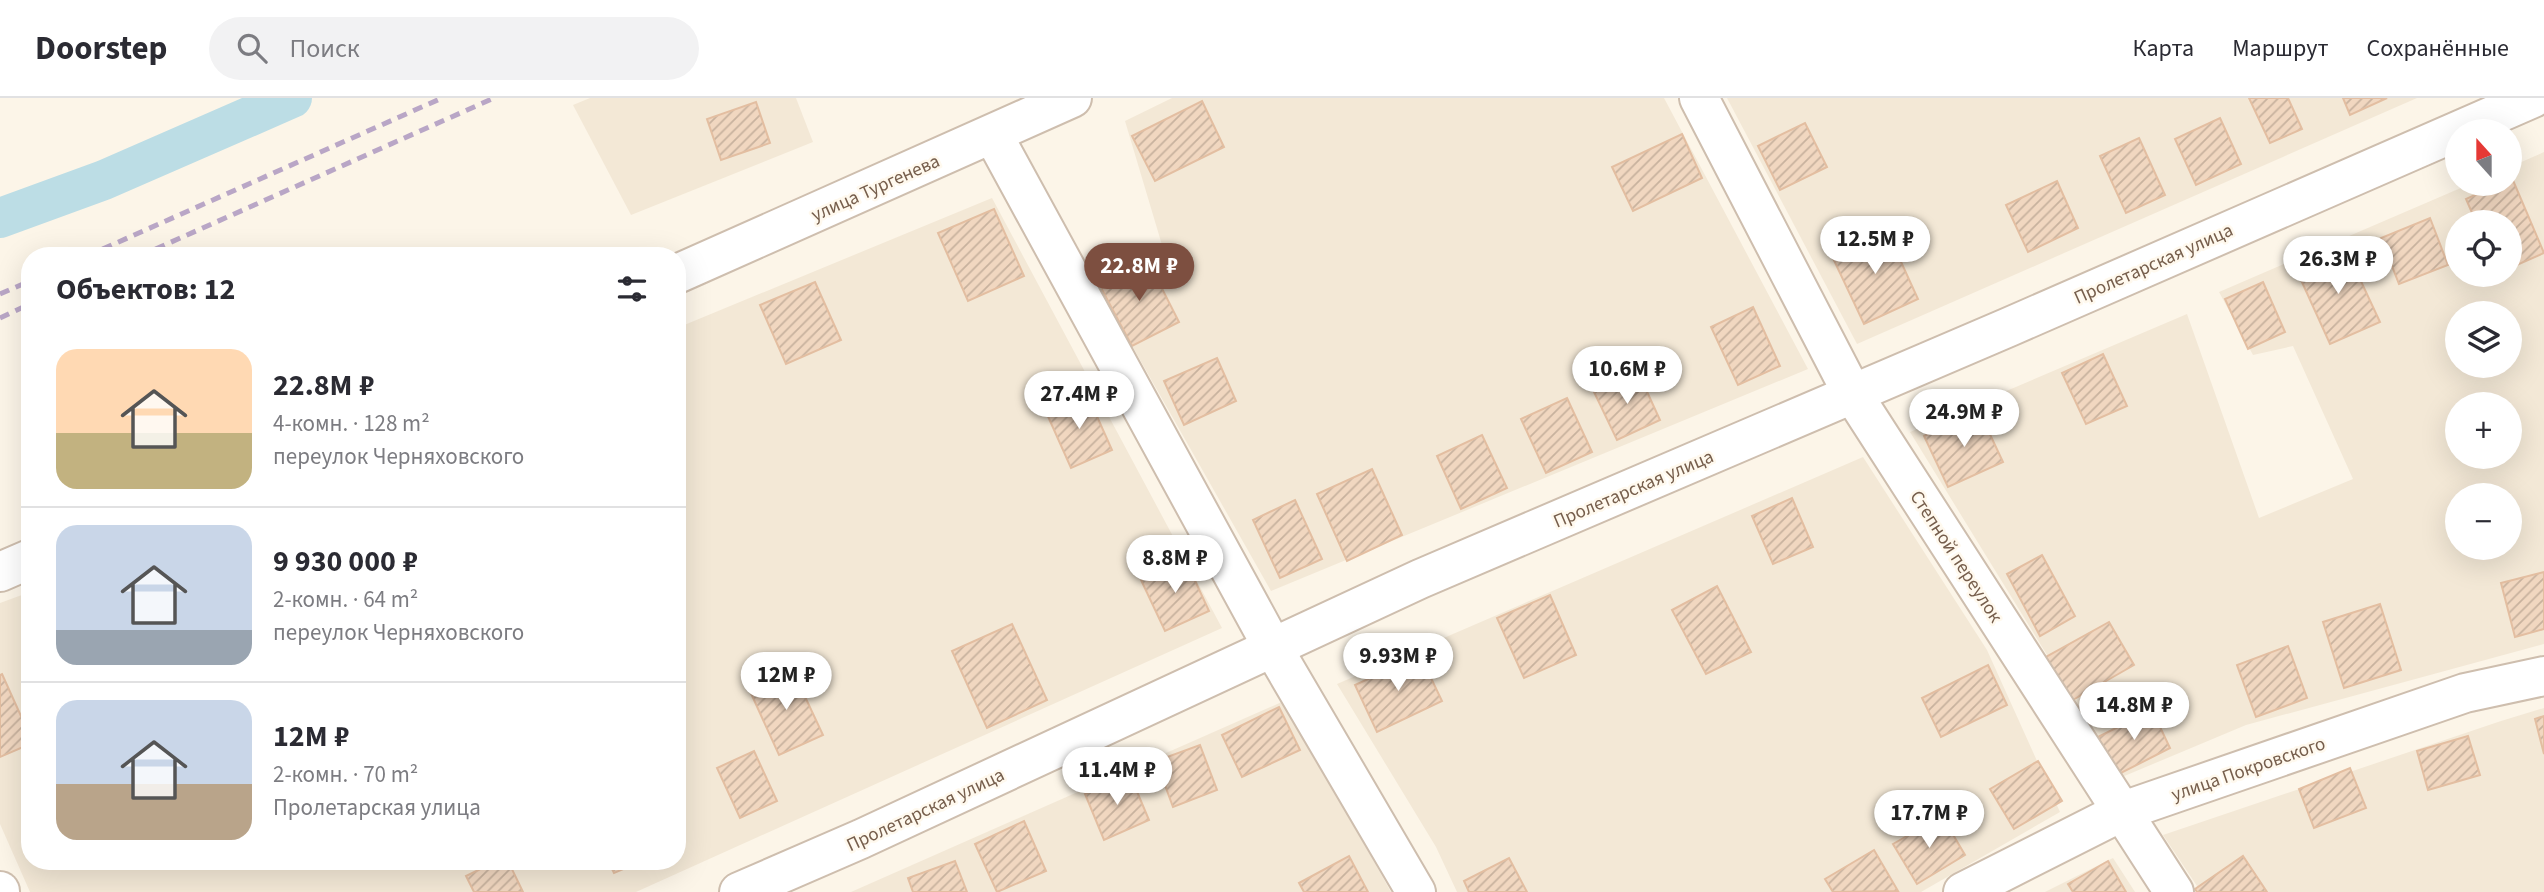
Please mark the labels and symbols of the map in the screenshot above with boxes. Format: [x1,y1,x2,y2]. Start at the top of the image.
north arrow [2445,119,2522,196]
street label: улица Тургенева [807,148,944,229]
pin: 12.5M ₽ [1810,216,1940,276]
street label: Пролетарская улица [2070,217,2238,312]
pin: 26.3M ₽ [2273,236,2403,296]
pin: 22.8M ₽ [1074,244,1204,303]
pin: 10.6M ₽ [1562,346,1692,406]
pin: 27.4M ₽ [1014,372,1144,431]
pin: 24.9M ₽ [1899,390,2029,449]
street label: Пролетарская улица [1549,443,1718,535]
street label: Степной переулок [1903,485,2009,629]
pin: 8.8M ₽ [1118,536,1232,595]
pin: 9.93M ₽ [1333,634,1463,693]
pin: 12M ₽ [737,652,835,712]
pin: 14.8M ₽ [2069,682,2199,742]
street label: улица Покровского [2168,730,2329,808]
pin: 11.4M ₽ [1052,748,1182,807]
street label: Пролетарская улица [842,762,1009,859]
pin: 17.7M ₽ [1864,790,1994,850]

